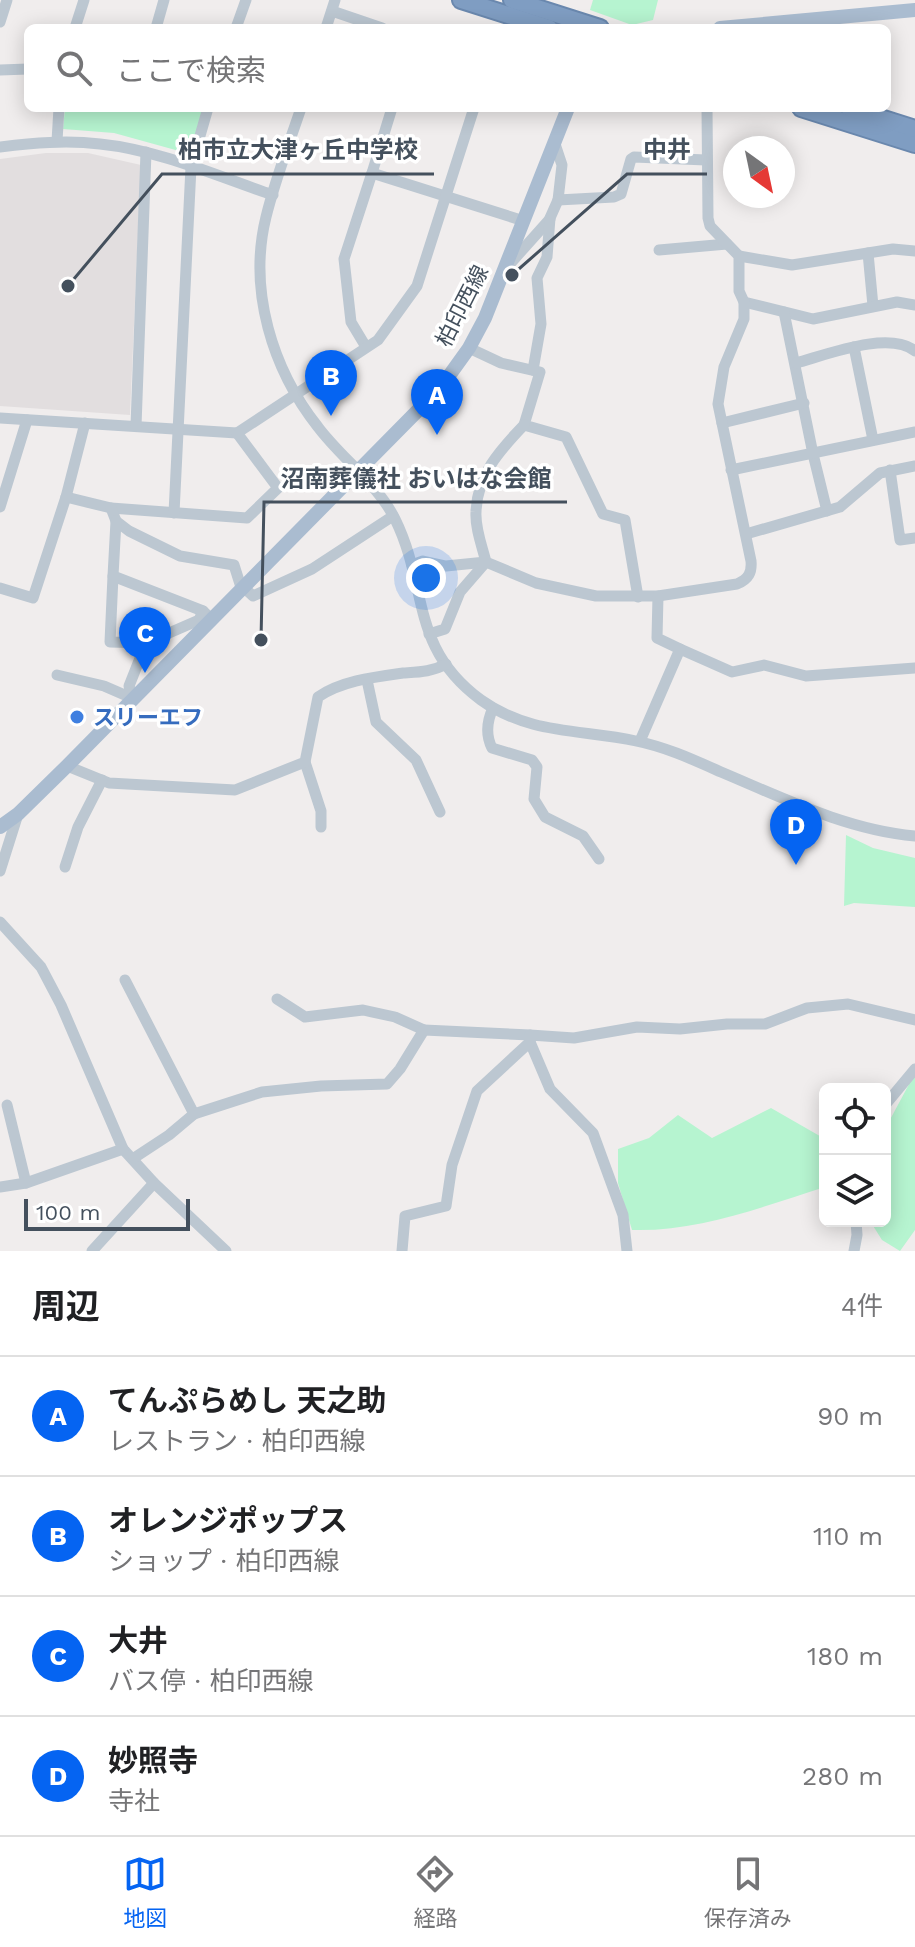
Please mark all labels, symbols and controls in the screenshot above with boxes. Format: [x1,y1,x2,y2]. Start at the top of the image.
search box [24,24,891,112]
icon: search [52,46,96,90]
text: ここで検索 [116,53,266,88]
callout: 柏市立大津ヶ丘中学校 [162,126,434,174]
callout: 中井 [627,126,707,174]
text: 柏市立大津ヶ丘中学校 [178,136,418,164]
text: 中井 [643,136,691,164]
north arrow [723,136,795,208]
street label: 柏印西線 [431,261,493,351]
pin: B [305,350,357,416]
pin: A [411,369,463,435]
callout: 沼南葬儀社 おいはな会館 [264,454,567,502]
text: 沼南葬儀社 おいはな会館 [281,465,551,493]
your location [406,558,446,598]
pin: C [119,607,171,673]
place label: スリーエフ [93,705,203,730]
marker: スリーエフ [68,708,86,726]
pin: D [770,799,822,865]
map controls [819,1083,891,1227]
button: locate [819,1083,891,1155]
button: layers [819,1155,891,1227]
scale bar [24,1195,190,1231]
text: 100 m [36,1200,100,1225]
text: 周辺 [32,1286,100,1326]
text: 4件 [841,1291,883,1321]
text: てんぷらめし 天之助 [108,1383,387,1418]
text: A [49,1401,67,1431]
text: 90 m [817,1401,883,1431]
text: レストラン · 柏印西線 [108,1426,366,1456]
text: オレンジポップス [108,1503,348,1538]
text: B [49,1521,67,1551]
text: 110 m [813,1521,883,1551]
text: ショップ · 柏印西線 [108,1546,340,1576]
text: 大井 [108,1623,168,1658]
text: C [49,1641,67,1671]
text: 180 m [807,1641,883,1671]
text: バス停 · 柏印西線 [108,1666,314,1696]
text: 妙照寺 [108,1743,198,1778]
text: D [49,1761,67,1791]
text: 280 m [802,1761,883,1791]
text: 寺社 [108,1786,160,1816]
tab: 地図 [123,1852,167,1932]
tab: 経路 [413,1852,458,1932]
tab: 保存済み [704,1852,792,1932]

